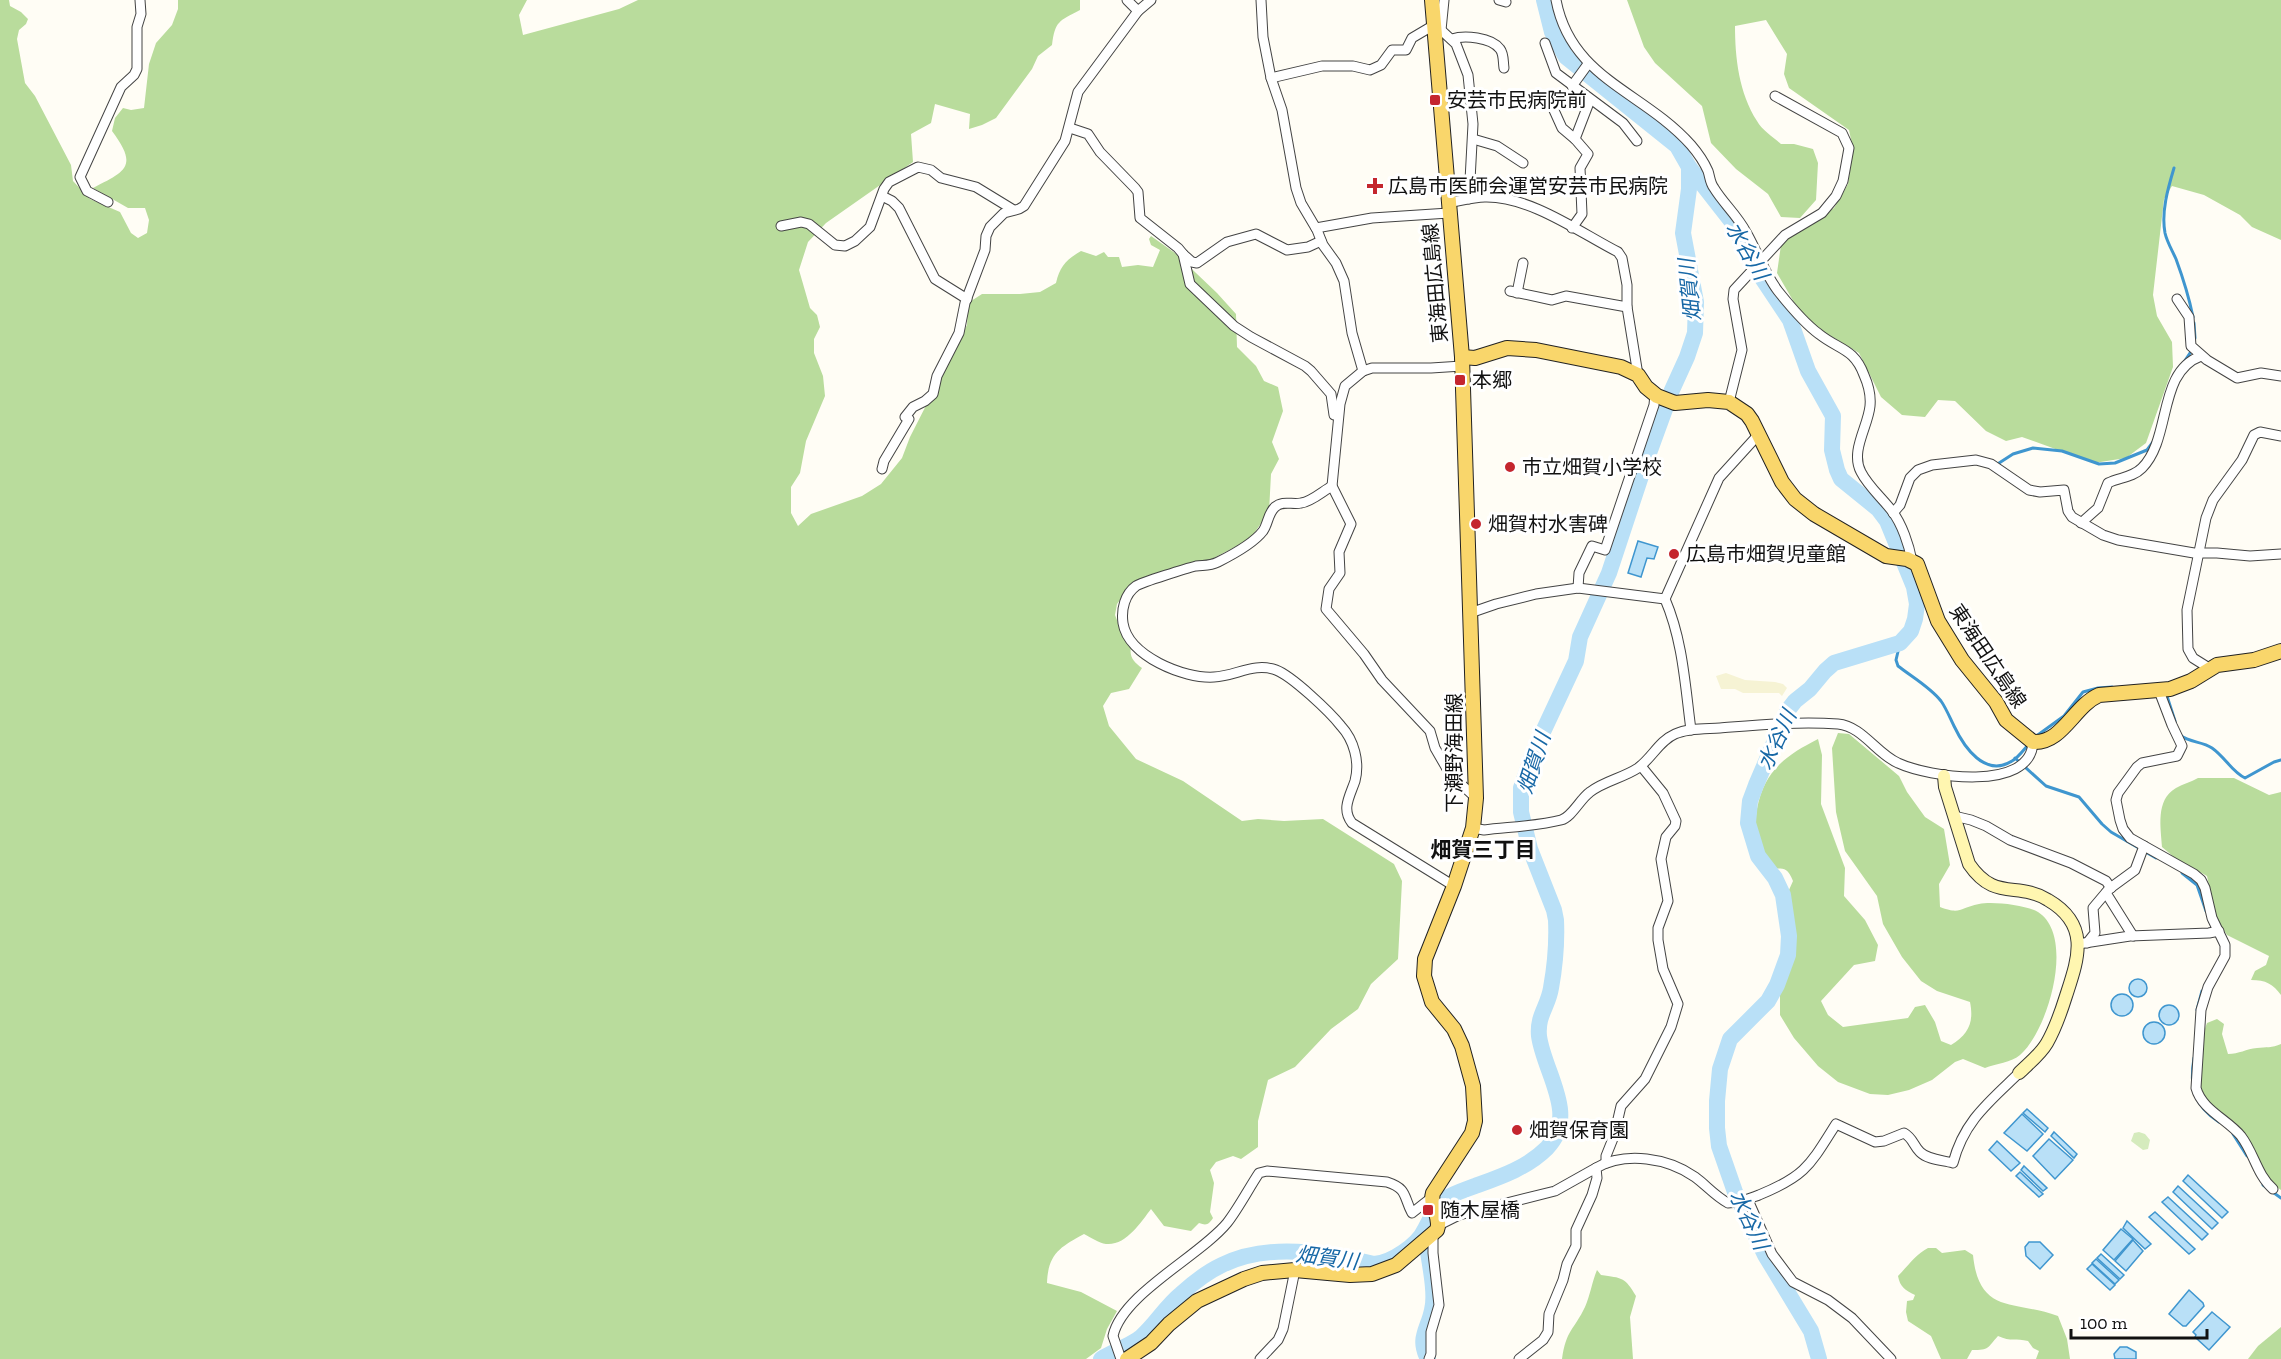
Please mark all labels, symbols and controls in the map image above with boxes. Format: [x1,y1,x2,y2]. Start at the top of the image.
place label: 安芸市民病院前 [1447,88,1587,112]
marker: 安芸市民病院前 [1428,93,1442,107]
place label: 広島市医師会運営安芸市民病院 [1388,174,1668,198]
marker: 広島市医師会運営安芸市民病院 [1366,177,1384,195]
water label: 水谷川 [1721,217,1775,286]
street label: 東海田広島線 [1418,222,1452,344]
water label: 畑賀川 [1674,255,1705,323]
place label: 本郷 [1472,368,1512,392]
marker: 本郷 [1453,373,1467,387]
place label: 市立畑賀小学校 [1522,455,1662,479]
marker: 市立畑賀小学校 [1503,460,1517,474]
place label: 畑賀村水害碑 [1488,512,1608,536]
marker: 畑賀村水害碑 [1469,517,1483,531]
place label: 広島市畑賀児童館 [1686,542,1846,566]
marker: 広島市畑賀児童館 [1667,547,1681,561]
street label: 東海田広島線 [1944,600,2032,712]
street label: 下瀬野海田線 [1442,693,1466,813]
water label: 水谷川 [1752,704,1802,774]
water label: 畑賀川 [1512,727,1556,797]
district label: 畑賀三丁目 [1431,837,1536,862]
place label: 畑賀保育園 [1529,1118,1629,1142]
marker: 畑賀保育園 [1510,1123,1524,1137]
water label: 水谷川 [1725,1186,1775,1255]
place label: 随木屋橋 [1440,1198,1520,1222]
marker: 随木屋橋 [1421,1203,1435,1217]
water label: 畑賀川 [1294,1241,1362,1274]
scale bar [2071,1302,2208,1340]
text: 100 m [2080,1312,2128,1334]

